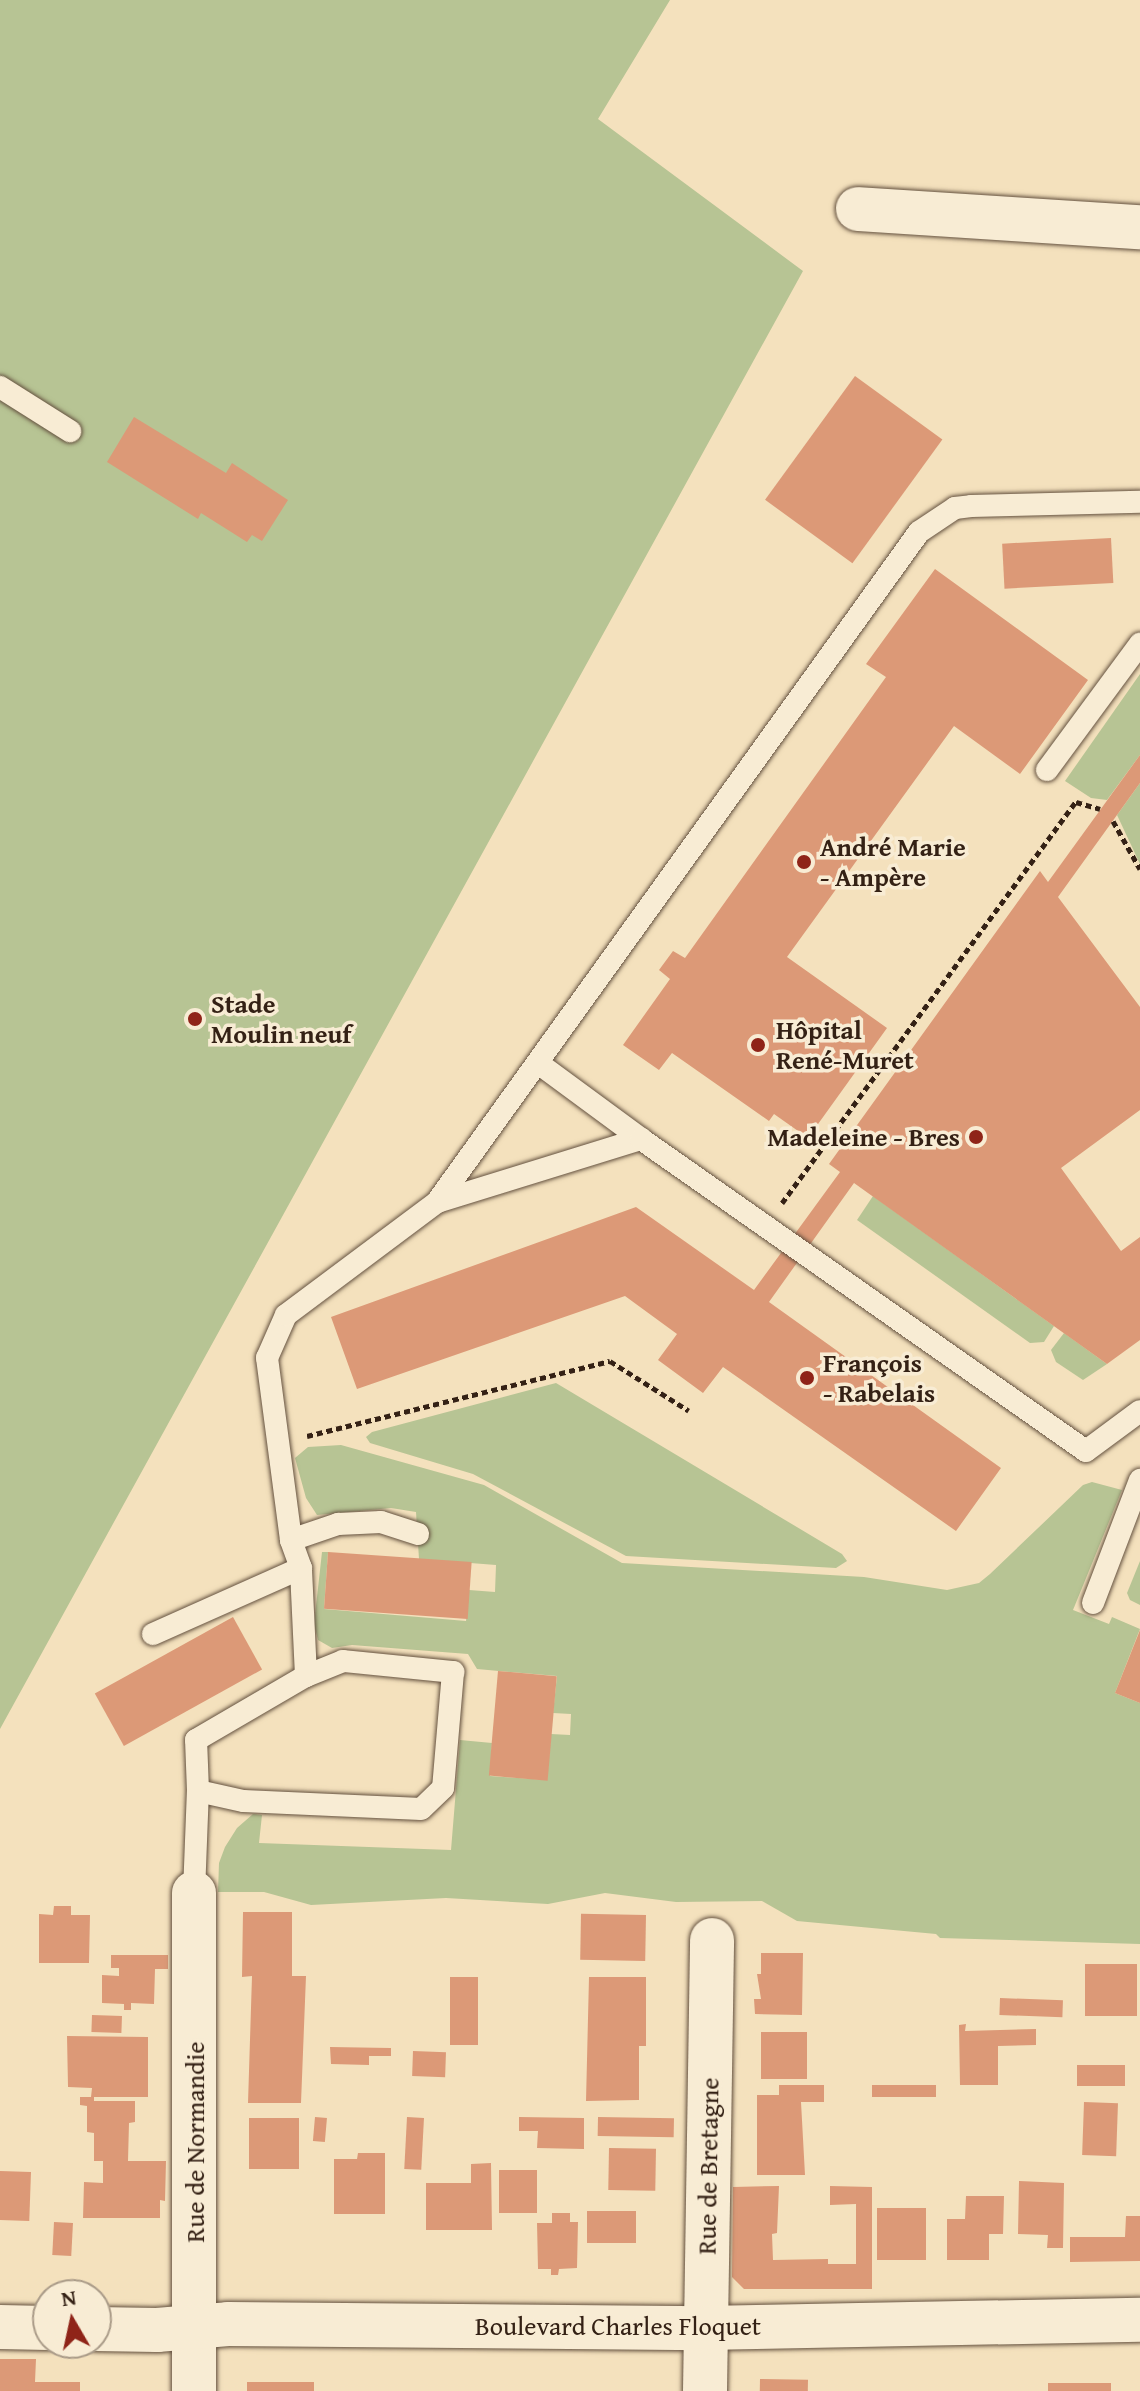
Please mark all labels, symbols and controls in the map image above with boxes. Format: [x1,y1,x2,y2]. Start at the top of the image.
place label: André Marie - Ampère [820,831,966,892]
marker: André Marie - Ampère [795,853,813,871]
place label: Stade Moulin neuf [211,988,351,1050]
marker: Stade Moulin neuf [186,1010,204,1028]
place label: Hôpital René-Muret [776,1014,914,1076]
marker: Hôpital René-Muret [747,1034,769,1056]
place label: Madeleine - Bres [767,1121,960,1153]
marker: Madeleine - Bres [967,1128,985,1146]
place label: François - Rabelais [823,1347,935,1408]
marker: François - Rabelais [798,1369,816,1387]
street label: Rue de Normandie [179,2041,211,2243]
street label: Rue de Bretagne [691,2077,725,2255]
north arrow [32,2279,112,2359]
text: N [59,2280,78,2314]
street label: Boulevard Charles Floquet [475,2310,761,2342]

